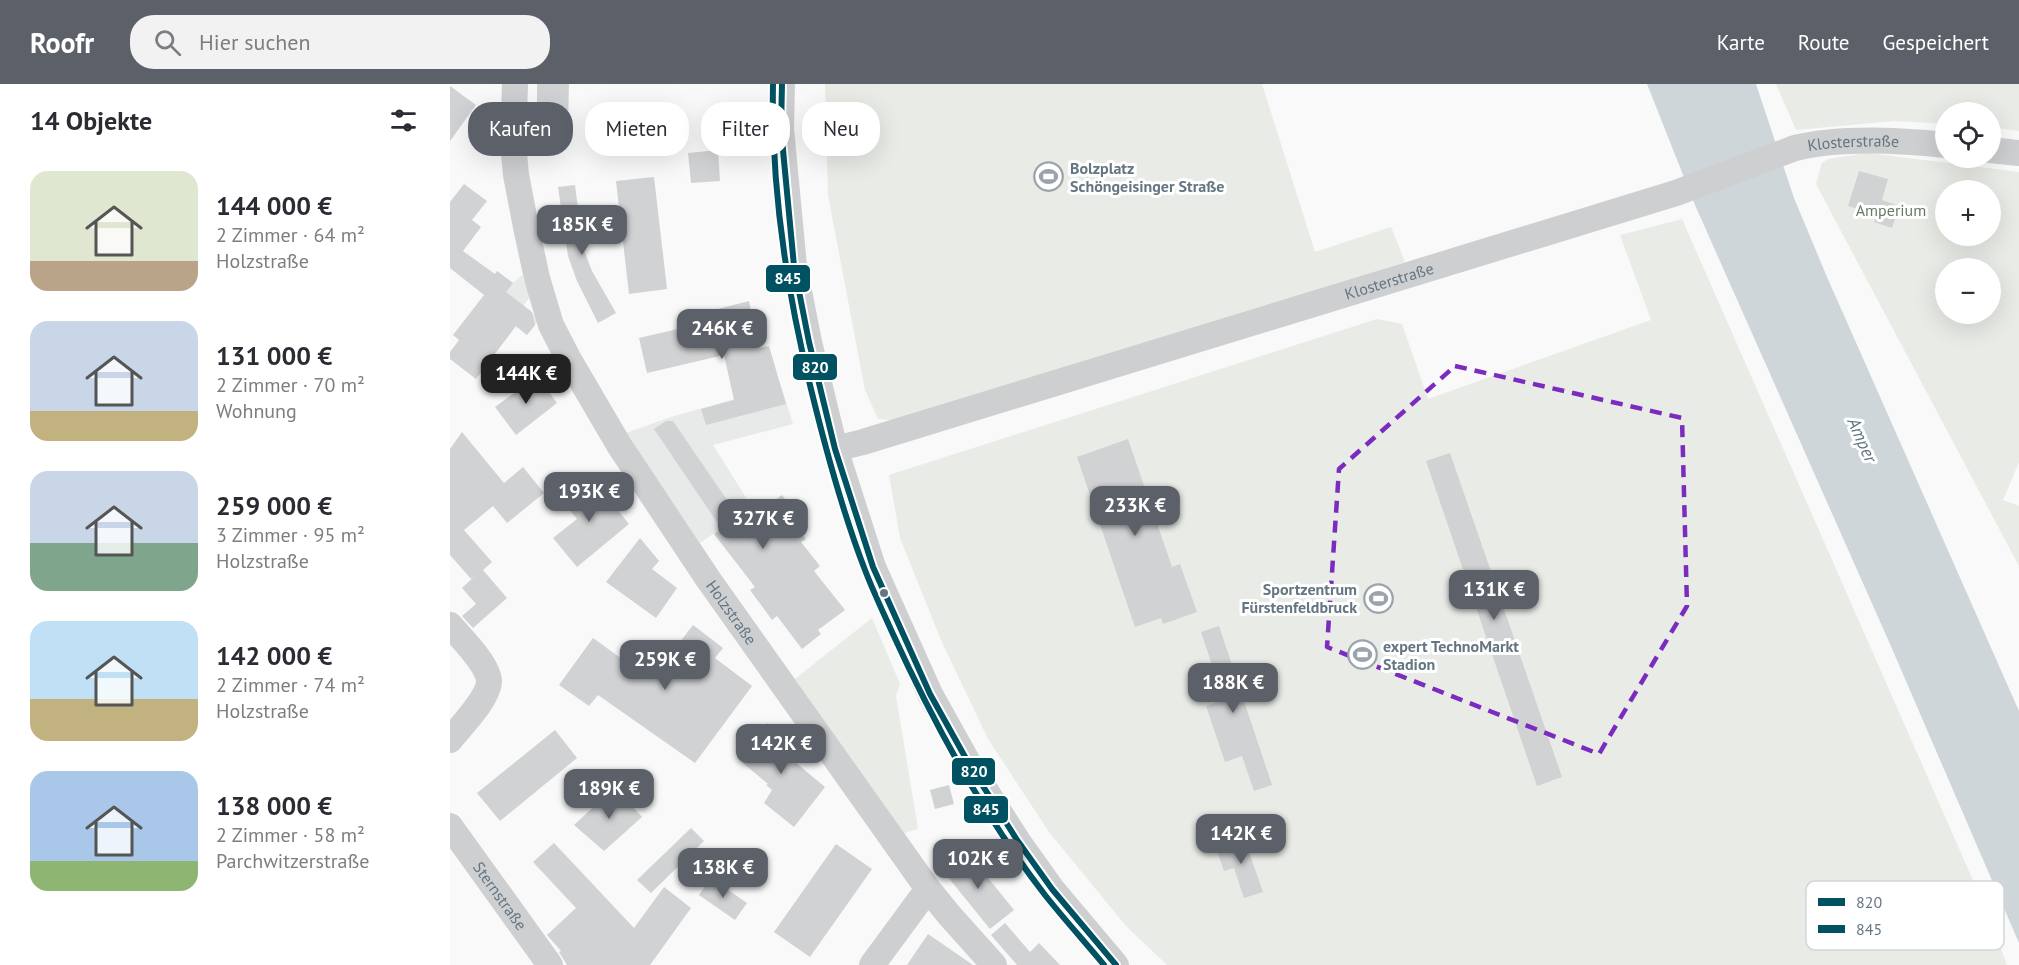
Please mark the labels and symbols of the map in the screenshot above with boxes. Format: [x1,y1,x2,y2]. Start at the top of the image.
street label: Klosterstraße [1806,130,1900,155]
place label: Bolzplatz Schöngeisinger Straße [1070,158,1224,196]
sports icon: Bolzplatz Schöngeisinger Straße [1033,161,1065,193]
park label: Amperium [1856,200,1926,220]
pin: 185K € [533,205,631,256]
street label: Klosterstraße [1342,258,1436,304]
line badge: 845 [765,264,811,293]
text: 845 [774,268,802,288]
pin: 246K € [673,309,771,360]
line badge: 820 [792,353,838,381]
pin: 144K € [477,354,575,405]
text: 820 [801,357,829,377]
water label: Amper [1842,413,1883,467]
pin: 193K € [540,472,638,523]
pin: 233K € [1086,486,1184,537]
pin: 327K € [714,499,812,550]
pin: 131K € [1445,570,1543,621]
street label: Holzstraße [702,576,761,648]
place label: Sportzentrum Fürstenfeldbruck [1241,579,1357,617]
sports icon: Sportzentrum Fürstenfeldbruck [1362,582,1394,614]
unlabelled marker [878,587,890,599]
place label: expert TechnoMarkt Stadion [1383,636,1519,674]
sports icon: expert TechnoMarkt Stadion [1346,639,1378,671]
pin: 259K € [616,640,714,691]
pin: 188K € [1184,663,1282,714]
pin: 142K € [732,724,830,775]
line badge: 820 [951,757,996,786]
text: 820 [960,761,988,781]
pin: 189K € [560,769,658,820]
line badge: 845 [963,795,1009,824]
text: 845 [972,799,1000,819]
pin: 142K € [1192,814,1290,865]
pin: 102K € [929,839,1027,890]
pin: 138K € [674,848,772,899]
street label: Sternstraße [469,858,532,934]
legend [1806,881,2004,950]
text: 820 [1856,892,1882,912]
text: 845 [1856,919,1882,939]

